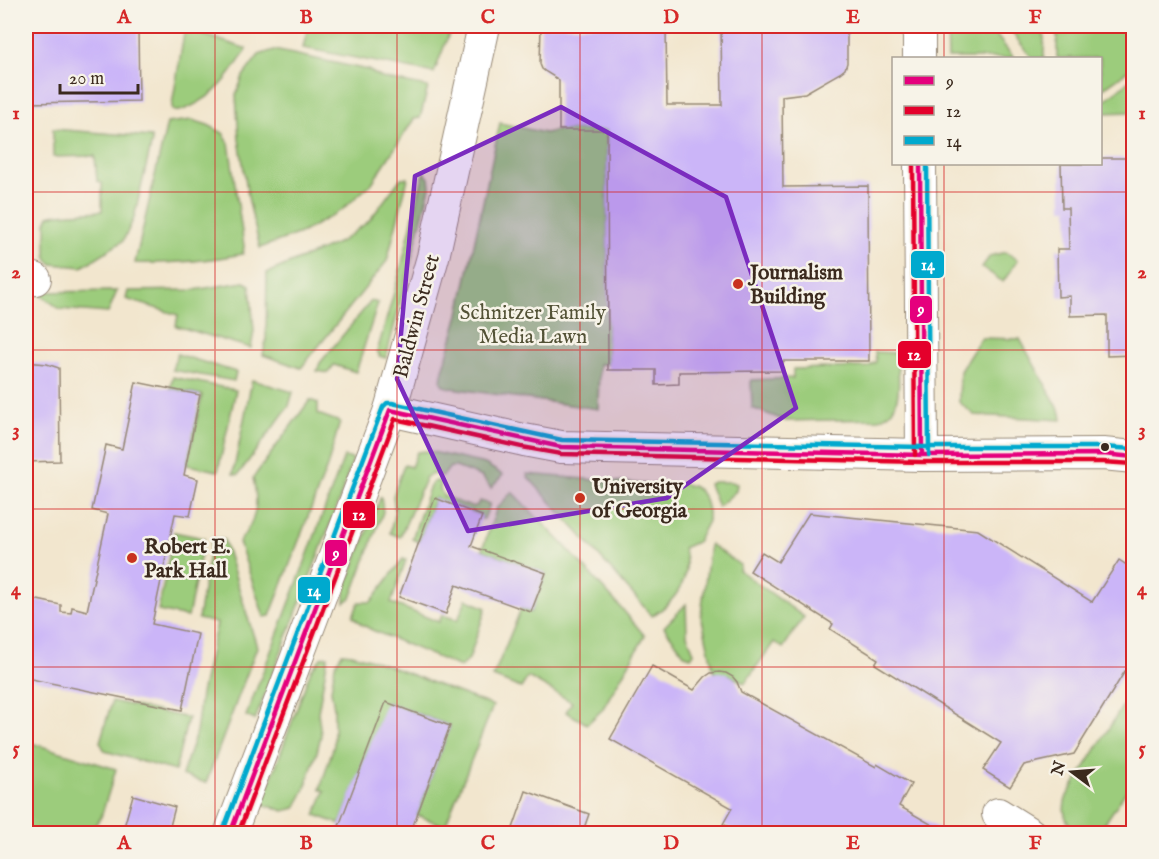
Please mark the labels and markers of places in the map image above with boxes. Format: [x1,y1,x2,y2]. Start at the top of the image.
place label: Journalism Building [747,260,844,311]
marker: Journalism Building [731,277,745,291]
unlabelled marker [1099,441,1111,453]
place label: University of Georgia [591,474,688,525]
marker: University of Georgia [573,491,587,505]
place label: Robert E. Park Hall [144,534,231,585]
marker: Robert E. Park Hall [125,551,139,565]

